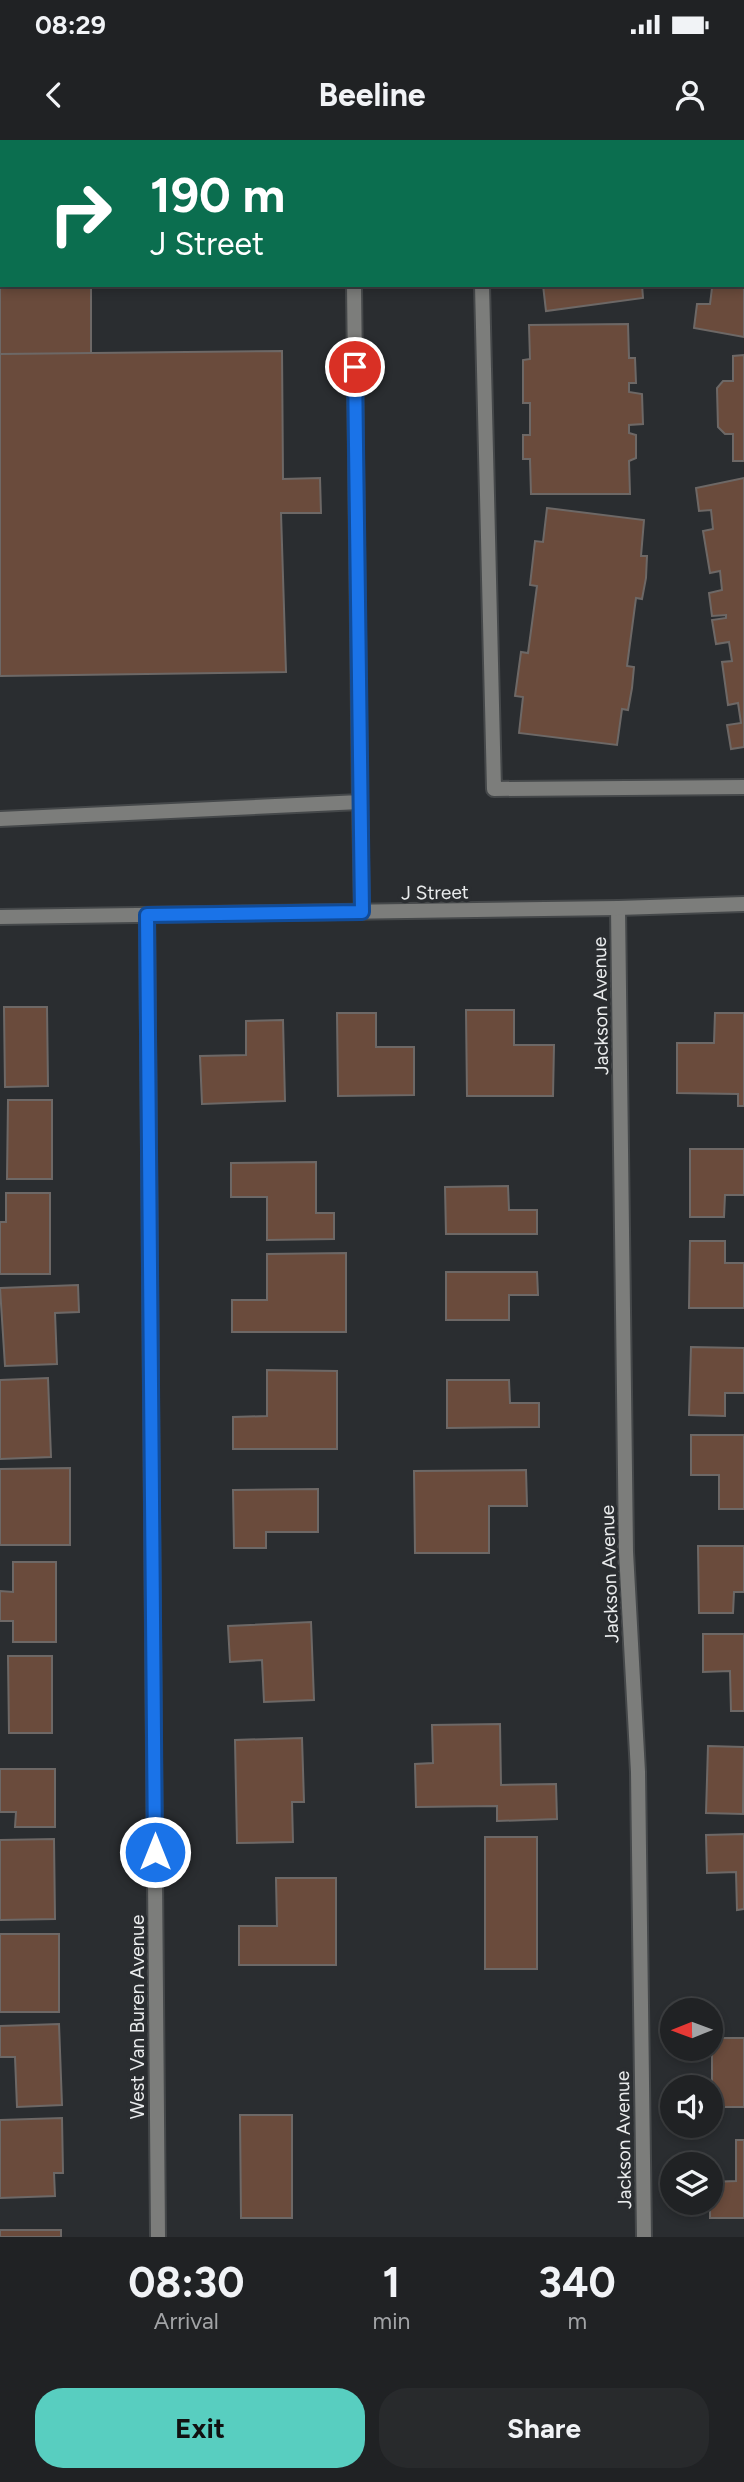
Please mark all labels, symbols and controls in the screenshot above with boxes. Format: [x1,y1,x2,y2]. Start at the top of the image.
text: 08:29 [35,9,106,41]
icon: back [35,76,73,114]
text: Beeline [318,76,426,114]
icon: person [671,76,709,114]
text: 190 m [150,165,285,224]
icon: right [35,168,126,259]
text: J Street [150,225,264,263]
pin [325,337,385,397]
icon: arrive [336,348,374,386]
street label: J Street [401,880,469,905]
street label: Jackson Avenue [588,937,613,1075]
street label: Jackson Avenue [596,1504,623,1644]
position arrow [118,1815,192,1889]
street label: West Van Buren Avenue [126,1915,149,2119]
north arrow [660,1998,723,2062]
map controls [660,1998,723,2215]
street label: Jackson Avenue [611,2071,636,2209]
button: sound [660,2075,723,2138]
button: layers [660,2152,723,2215]
text: 08:30 [128,2257,244,2308]
text: 1 [383,2257,400,2308]
text: 340 [539,2257,616,2308]
text: Arrival [154,2307,219,2335]
text: min [373,2307,410,2335]
text: m [567,2307,587,2335]
button: Exit [35,2388,365,2468]
button: Share [379,2388,709,2468]

